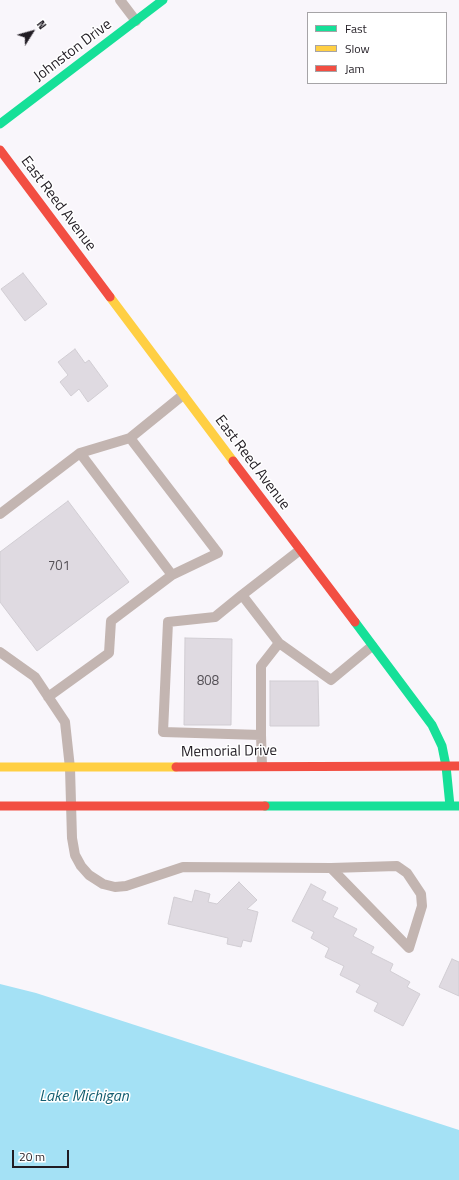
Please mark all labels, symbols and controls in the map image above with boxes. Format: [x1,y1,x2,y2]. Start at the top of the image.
north arrow [12,12,52,52]
legend [307,12,447,84]
street label: Johnston Drive [31,16,115,86]
text: N [33,17,50,33]
text: Fast [345,19,367,38]
text: Slow [345,39,370,58]
text: Jam [345,59,365,78]
street label: East Reed Avenue [17,153,99,255]
street label: East Reed Avenue [211,412,293,514]
house number: 701 [48,559,70,575]
house number: 808 [197,674,219,690]
street label: Memorial Drive [181,742,277,762]
water label: Lake Michigan [39,1087,129,1107]
scale bar [14,1142,71,1168]
text: 20 m [19,1147,45,1166]

